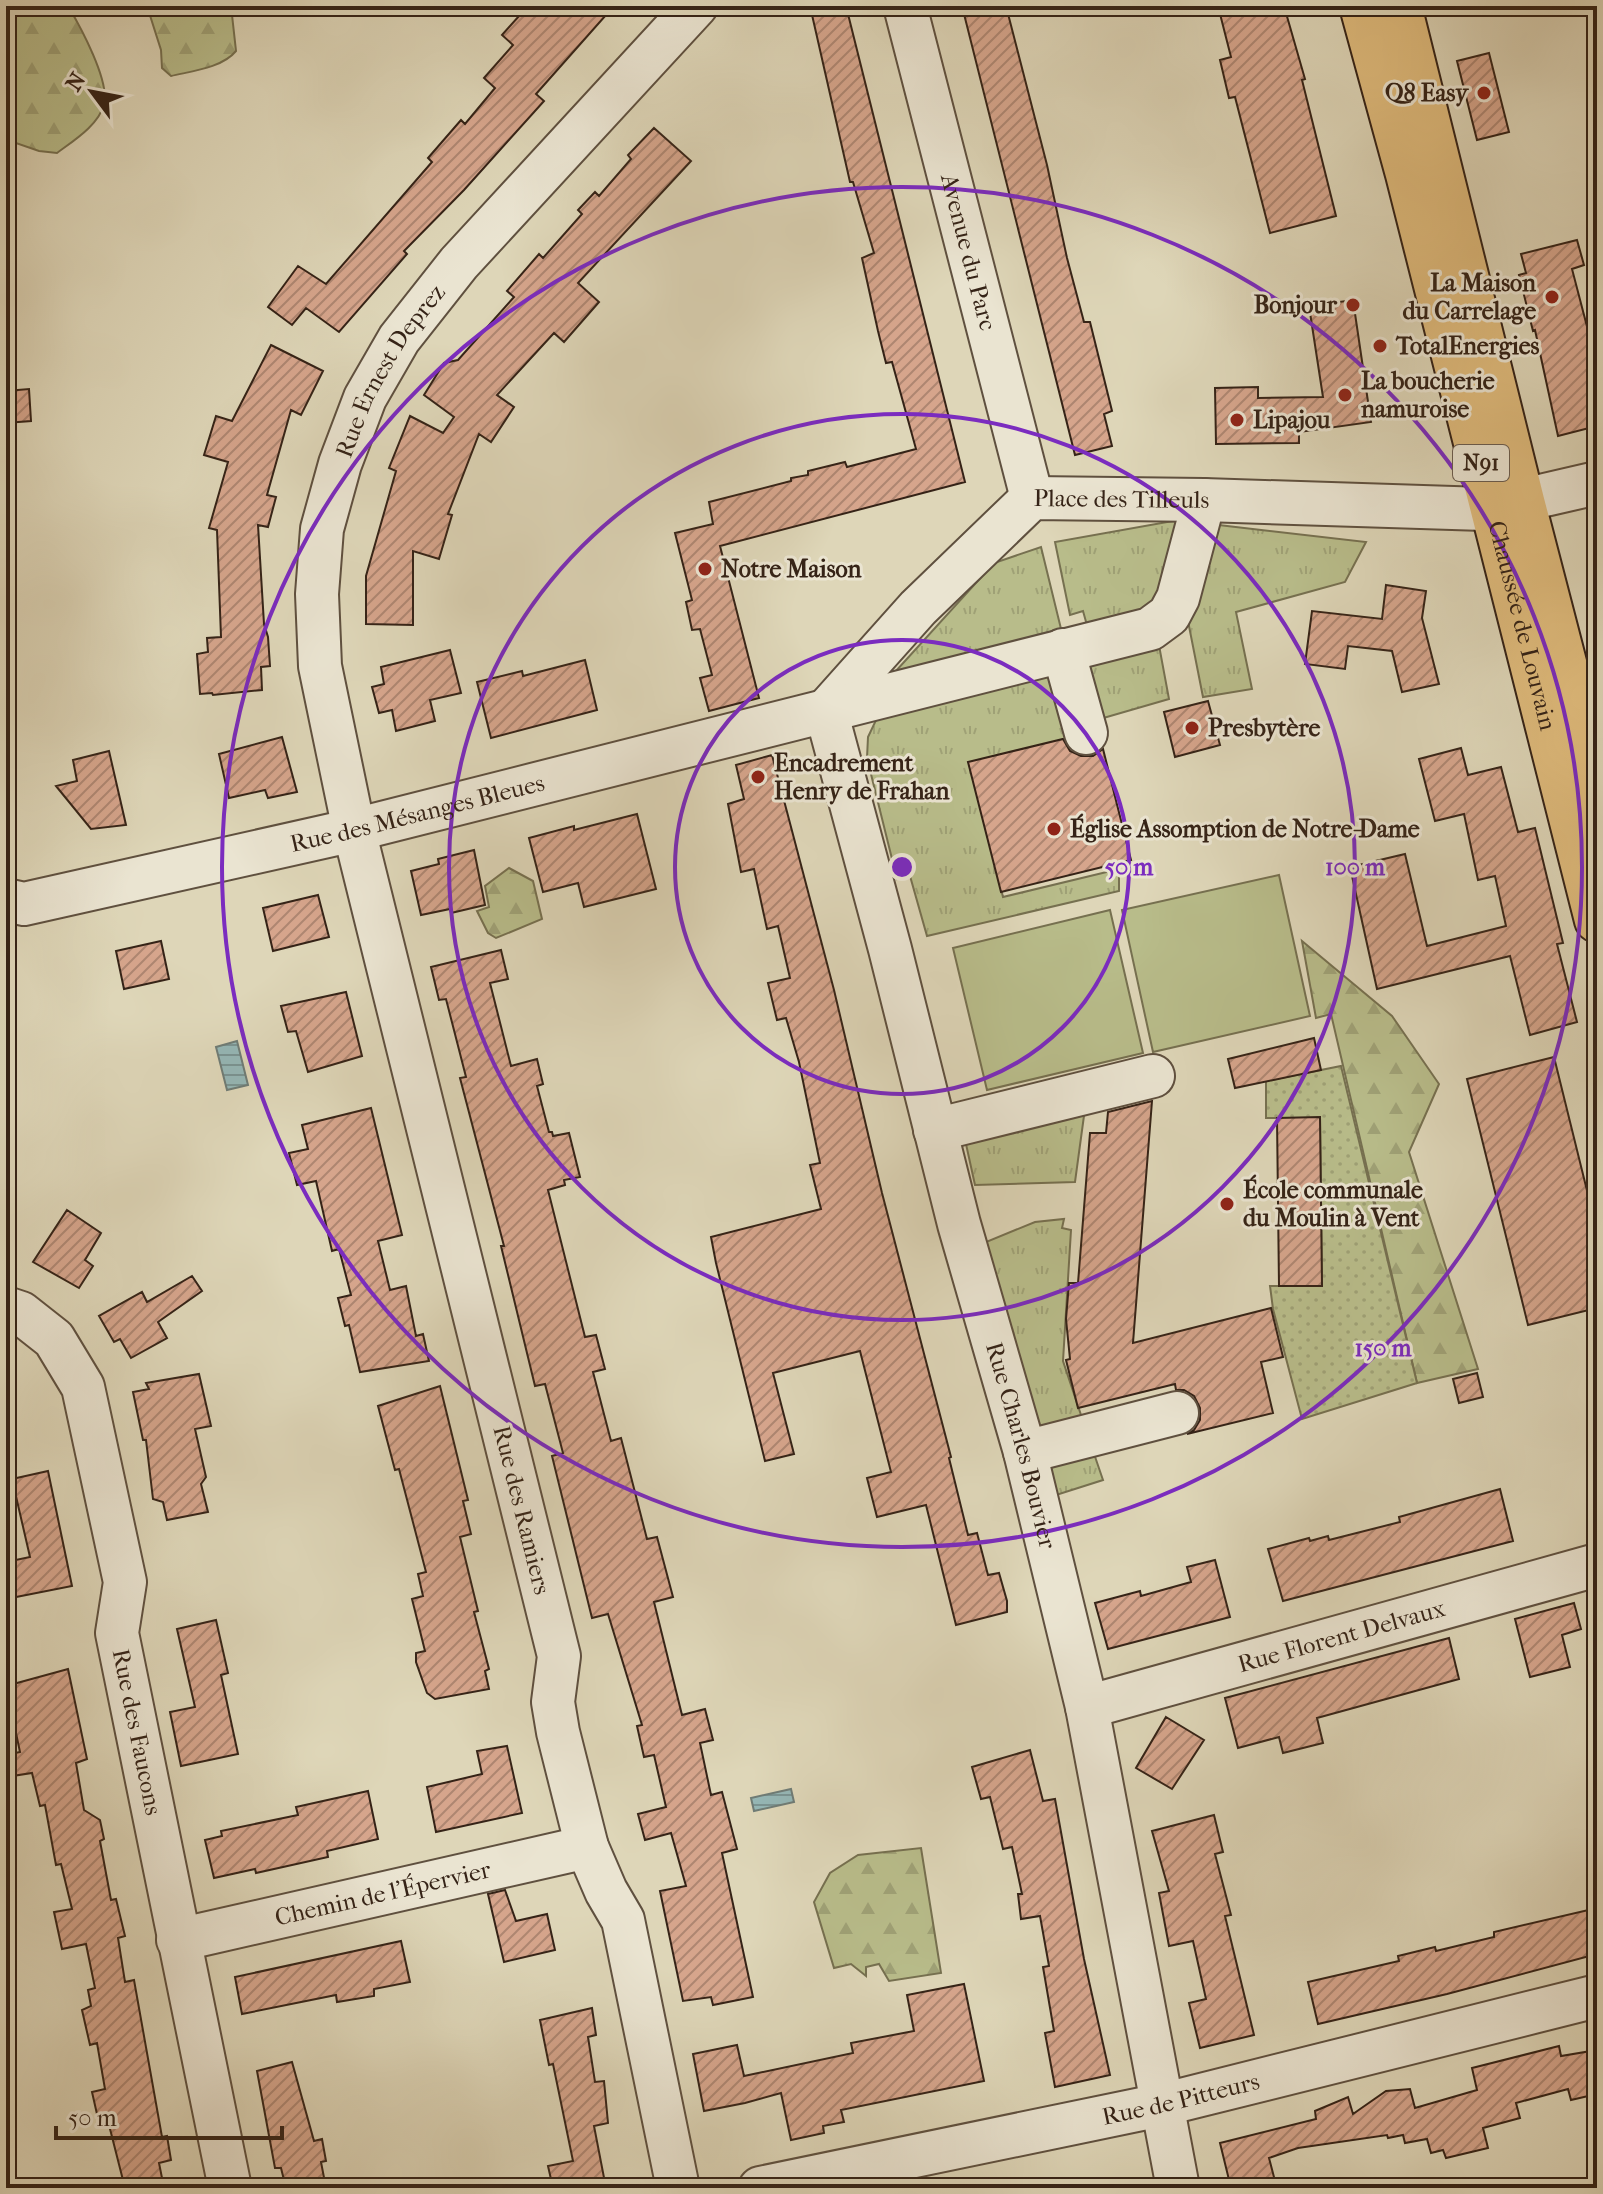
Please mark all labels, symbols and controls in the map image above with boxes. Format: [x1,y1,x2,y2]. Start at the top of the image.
north arrow [52,52,132,132]
text: N [60,68,91,96]
place label: Q8 Easy [1385,79,1469,107]
marker: Q8 Easy [1475,84,1493,102]
street label: Avenue du Parc [935,170,1002,333]
place label: La Maison du Carrelage [1403,269,1537,325]
street label: Rue Ernest Deprez [330,278,451,461]
marker: La Maison du Carrelage [1543,288,1561,306]
place label: Bonjour [1254,291,1338,319]
marker: Bonjour [1344,296,1362,314]
place label: TotalEnergies [1395,332,1540,360]
marker: TotalEnergies [1371,337,1389,355]
place label: La boucherie namuroise [1360,367,1495,423]
marker: La boucherie namuroise [1336,386,1354,404]
place label: Lipajou [1253,406,1331,434]
marker: Lipajou [1228,411,1246,429]
road number: N91 [1453,445,1509,481]
street label: Place des Tilleuls [1033,484,1210,514]
street label: Chaussée de Louvain [1482,518,1562,733]
place label: Notre Maison [721,555,863,583]
marker: Notre Maison [696,560,714,578]
place label: Presbytère [1208,714,1320,742]
marker: Presbytère [1183,719,1201,737]
place label: Encadrement Henry de Frahan [774,749,950,805]
street label: Rue des Mésanges Bleues [287,768,547,858]
marker: Encadrement Henry de Frahan [749,768,767,786]
place label: Église Assomption de Notre-Dame [1070,813,1420,843]
marker: Église Assomption de Notre-Dame [1045,820,1063,838]
centre of rings [888,853,916,881]
text: 50 m [1105,853,1154,881]
text: 100 m [1325,853,1386,881]
place label: École communale du Moulin à Vent [1243,1174,1423,1232]
marker: École communale du Moulin à Vent [1218,1195,1236,1213]
text: 150 m [1354,1334,1413,1362]
street label: Rue Charles Bouvier [980,1339,1062,1552]
street label: Rue des Ramiers [487,1423,557,1598]
street label: Rue Florent Delvaux [1235,1594,1449,1678]
street label: Rue des Faucons [107,1646,168,1818]
street label: Chemin de l'Épervier [272,1855,494,1932]
street label: Rue de Pitteurs [1100,2067,1262,2131]
scale bar [56,2090,282,2140]
text: 50 m [68,2104,117,2132]

